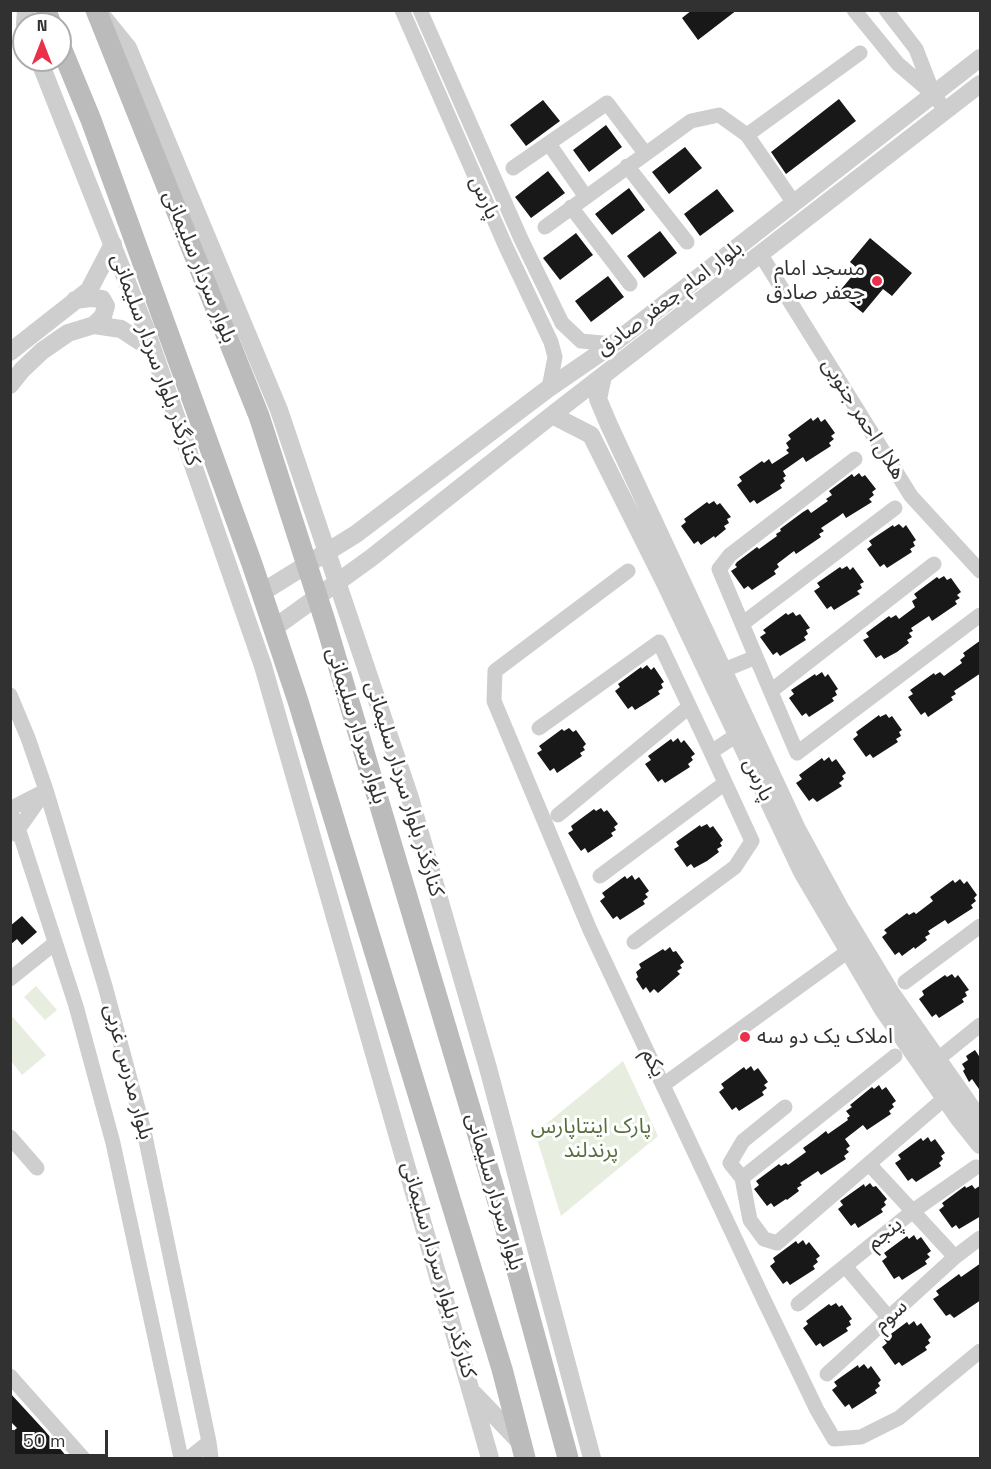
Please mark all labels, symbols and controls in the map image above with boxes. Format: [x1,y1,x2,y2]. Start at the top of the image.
north arrow [12,12,72,72]
text: N [37,15,47,36]
street label: پارس [463,172,505,224]
street label: بلوار سردار سلیمانی [157,187,241,347]
street label: بلوار امام جعفر صادق [592,236,748,362]
street label: کنارگذر بلوار سردار سلیمانی [105,250,205,470]
place label: مسجد امام جعفر صادق [766,256,865,306]
marker: مسجد امام جعفر صادق [870,274,884,288]
street label: هلال احمر جنوبی [816,354,910,484]
street label: بلوار سردار سلیمانی [320,645,392,807]
street label: کنارگذر بلوار سردار سلیمانی [359,678,449,900]
street label: پارس [737,754,779,806]
street label: بلوار مدرس غربی [98,1001,158,1143]
place label: املاک یک دو سه [757,1024,893,1050]
marker: املاک یک دو سه [738,1030,752,1044]
street label: یکم [636,1045,670,1081]
street label: بلوار سردار سلیمانی [460,1111,528,1273]
park label: پارک اینتاپارس پرندلند [531,1114,651,1164]
street label: کنارگذر بلوار سردار سلیمانی [395,1159,481,1381]
street label: پنجم [862,1212,908,1256]
street label: سوم [869,1294,913,1338]
scale bar [15,1418,111,1456]
text: 50 m [23,1429,65,1452]

